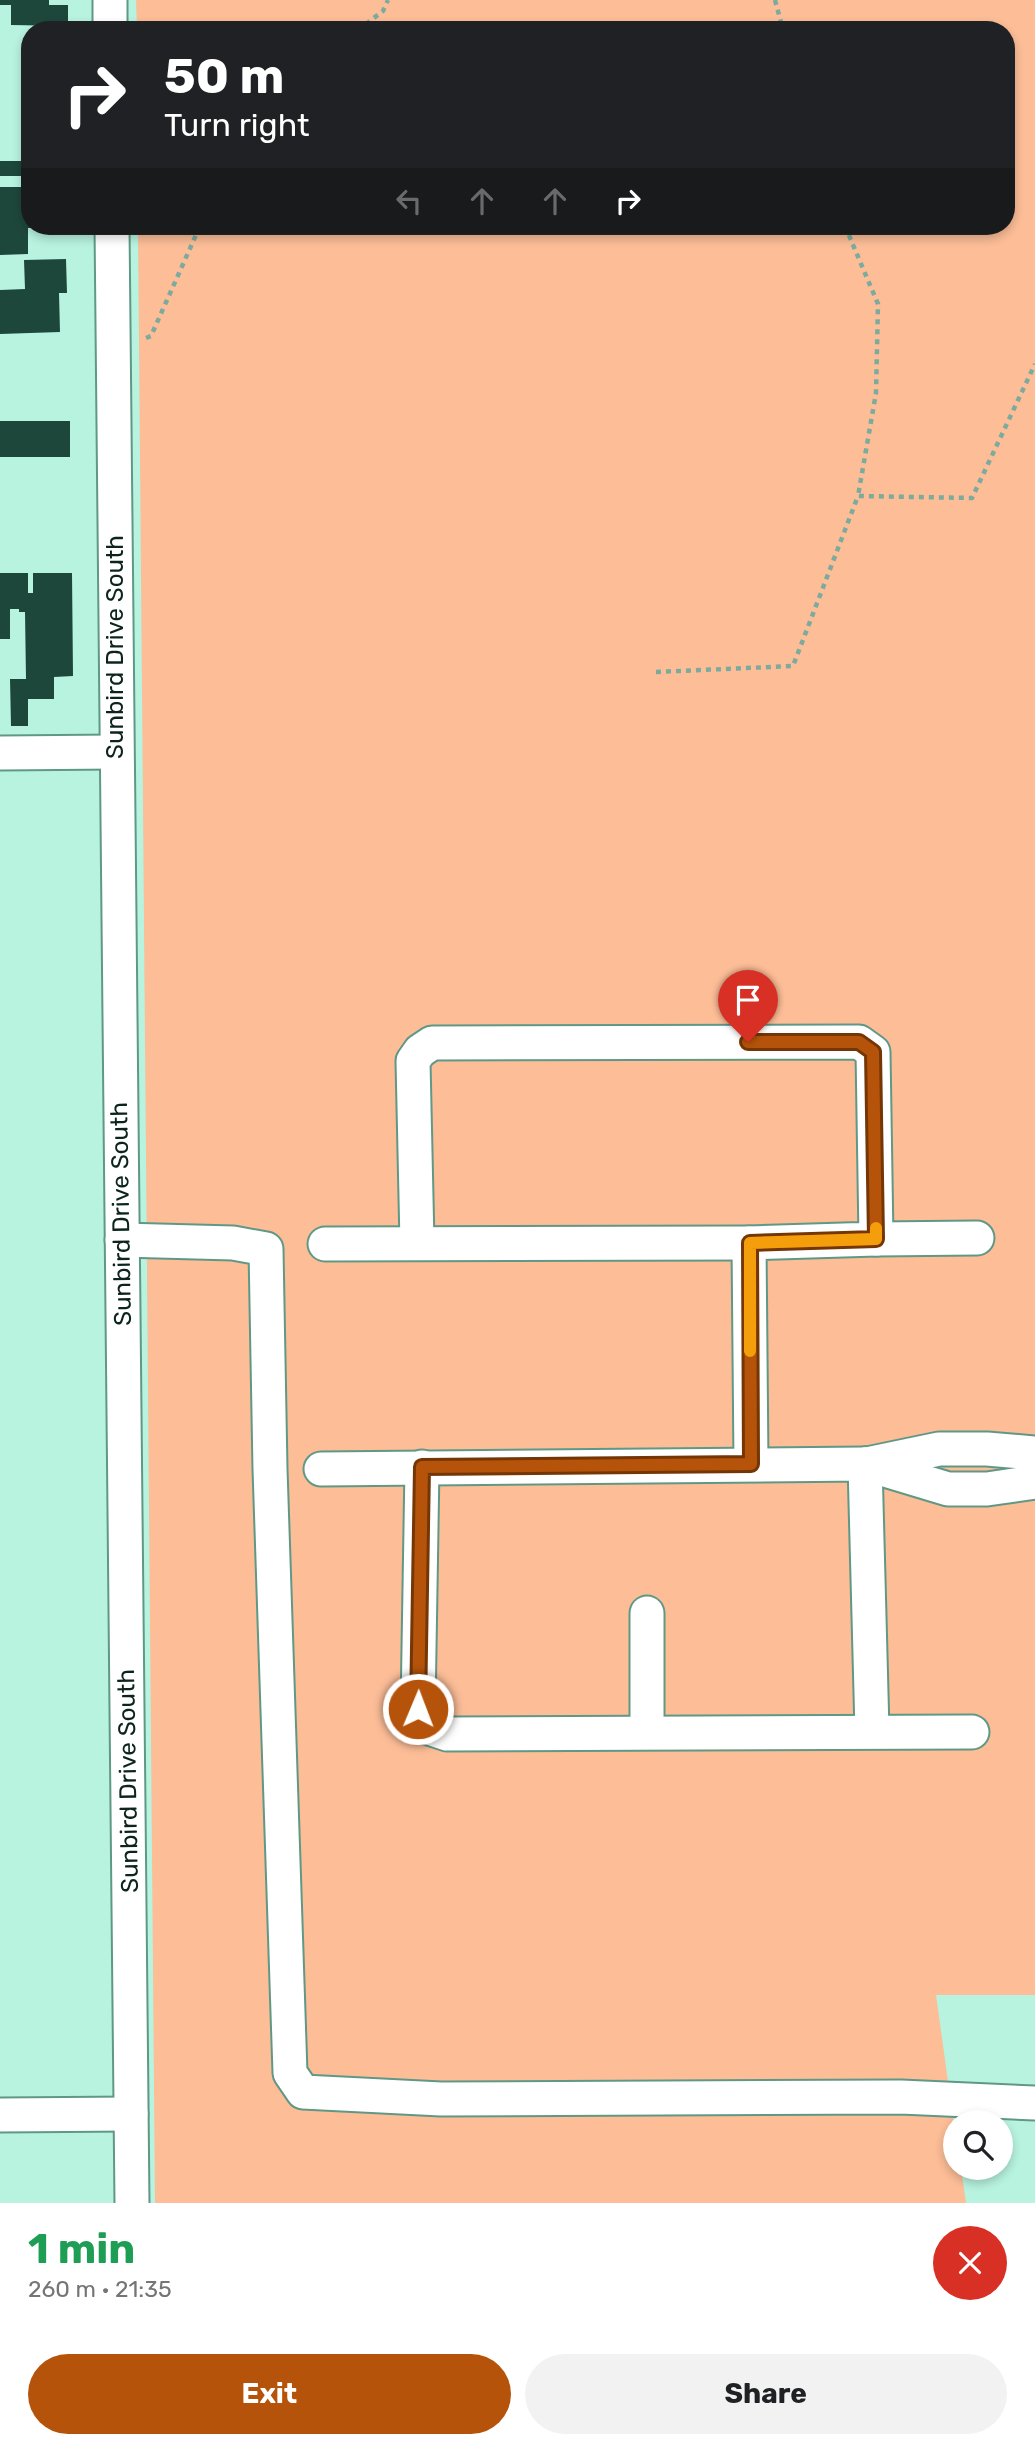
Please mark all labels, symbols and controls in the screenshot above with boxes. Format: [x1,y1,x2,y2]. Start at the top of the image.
text: 50 m [164,47,284,105]
icon: right [49,49,140,140]
text: Turn right [164,106,309,144]
icon: left [390,182,428,220]
icon: ahead [463,182,501,220]
icon: ahead [536,182,574,220]
icon: right [609,182,647,220]
street label: Sunbird Drive South [101,535,129,759]
pin [718,970,778,1042]
icon: arrive [729,981,767,1019]
street label: Sunbird Drive South [105,1102,137,1326]
street label: Sunbird Drive South [112,1669,144,1893]
position arrow [381,1672,455,1746]
map controls [943,2110,1013,2180]
button: search [943,2110,1013,2180]
text: 1 min [28,2224,135,2274]
button: close [933,2226,1007,2300]
text: 260 m · 21:35 [28,2275,172,2303]
button: Exit [28,2354,511,2434]
button: Share [525,2354,1007,2434]

